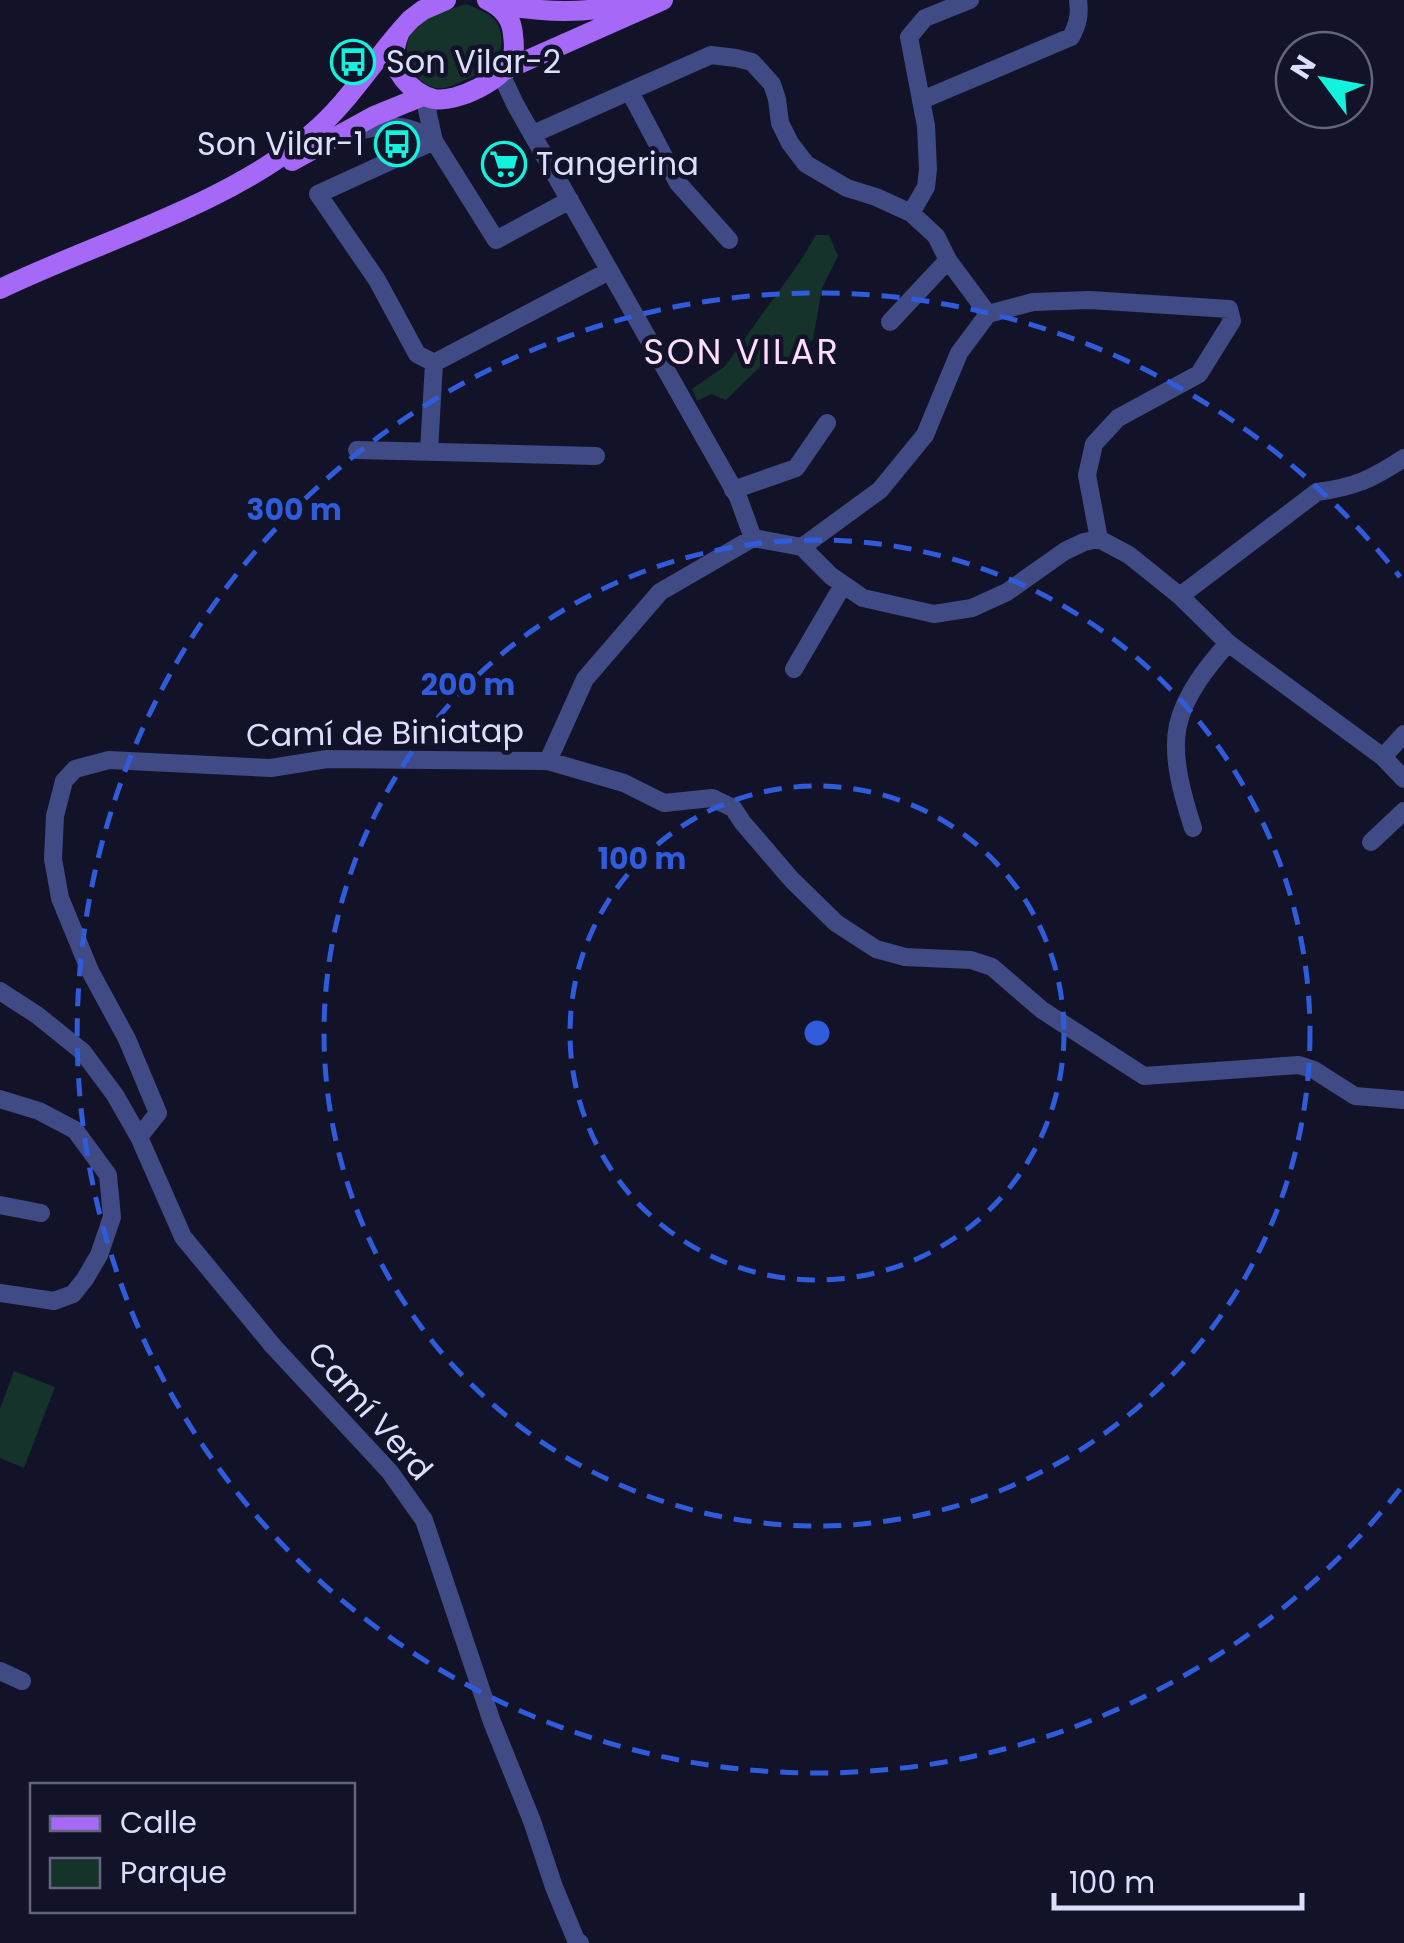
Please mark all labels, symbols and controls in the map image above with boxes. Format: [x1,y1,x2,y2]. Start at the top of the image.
north arrow [1274,30,1374,130]
bus stop icon: Son Vilar-2 [330,39,376,85]
place label: Son Vilar-2 [386,39,561,84]
text: N [1281,48,1325,86]
place label: Son Vilar-1 [197,121,364,166]
bus stop icon: Son Vilar-1 [374,121,420,167]
supermarket icon: Tangerina [481,141,527,187]
place label: Tangerina [536,141,699,186]
district label: SON VILAR [644,327,840,376]
text: 300 m [246,488,342,531]
text: 200 m [421,663,515,706]
street label: Camí de Biniatap [246,708,524,757]
text: 100 m [598,837,686,880]
centre of rings [799,1015,835,1051]
street label: Camí Verd [297,1331,443,1490]
legend [30,1783,355,1913]
text: Calle [120,1801,197,1844]
scale bar [1054,1848,1302,1910]
text: Parque [120,1851,227,1894]
text: 100 m [1069,1861,1155,1904]

